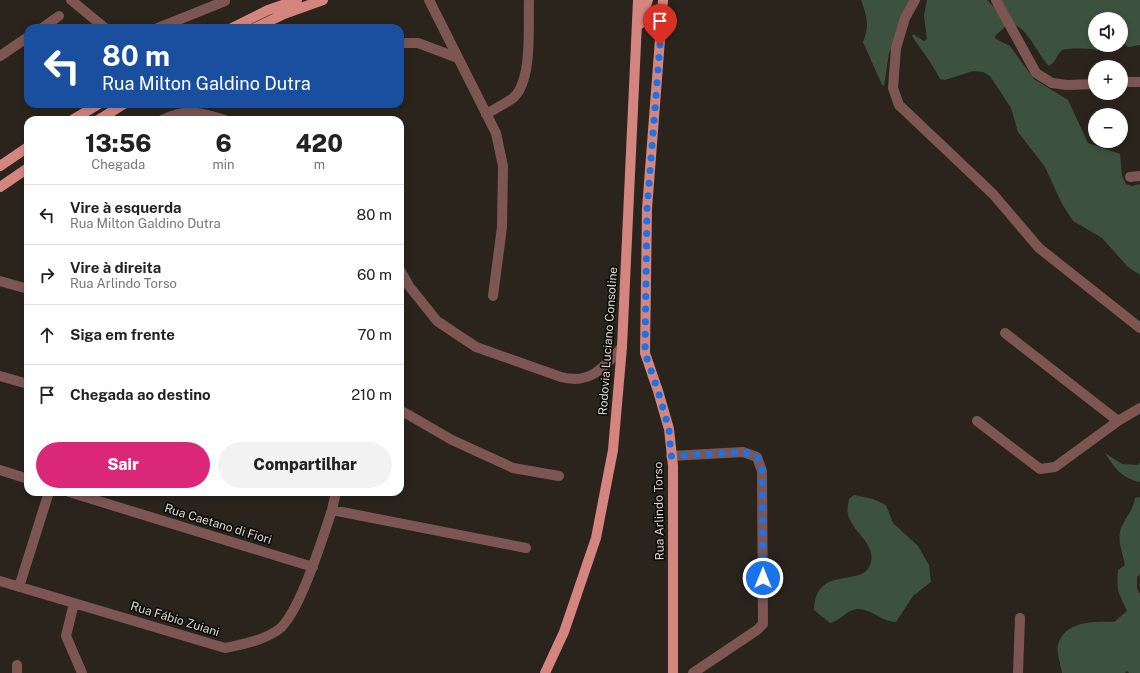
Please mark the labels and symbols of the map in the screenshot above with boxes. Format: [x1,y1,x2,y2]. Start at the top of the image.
pin [643,4,677,45]
street label: Rodovia Luciano Consoline [596,266,620,416]
street label: Rua Arlindo Torso [651,461,667,560]
street label: Rua Caetano di Fiori [163,501,273,547]
position arrow [742,557,784,599]
street label: Rua Fábio Zuiani [129,599,221,639]

